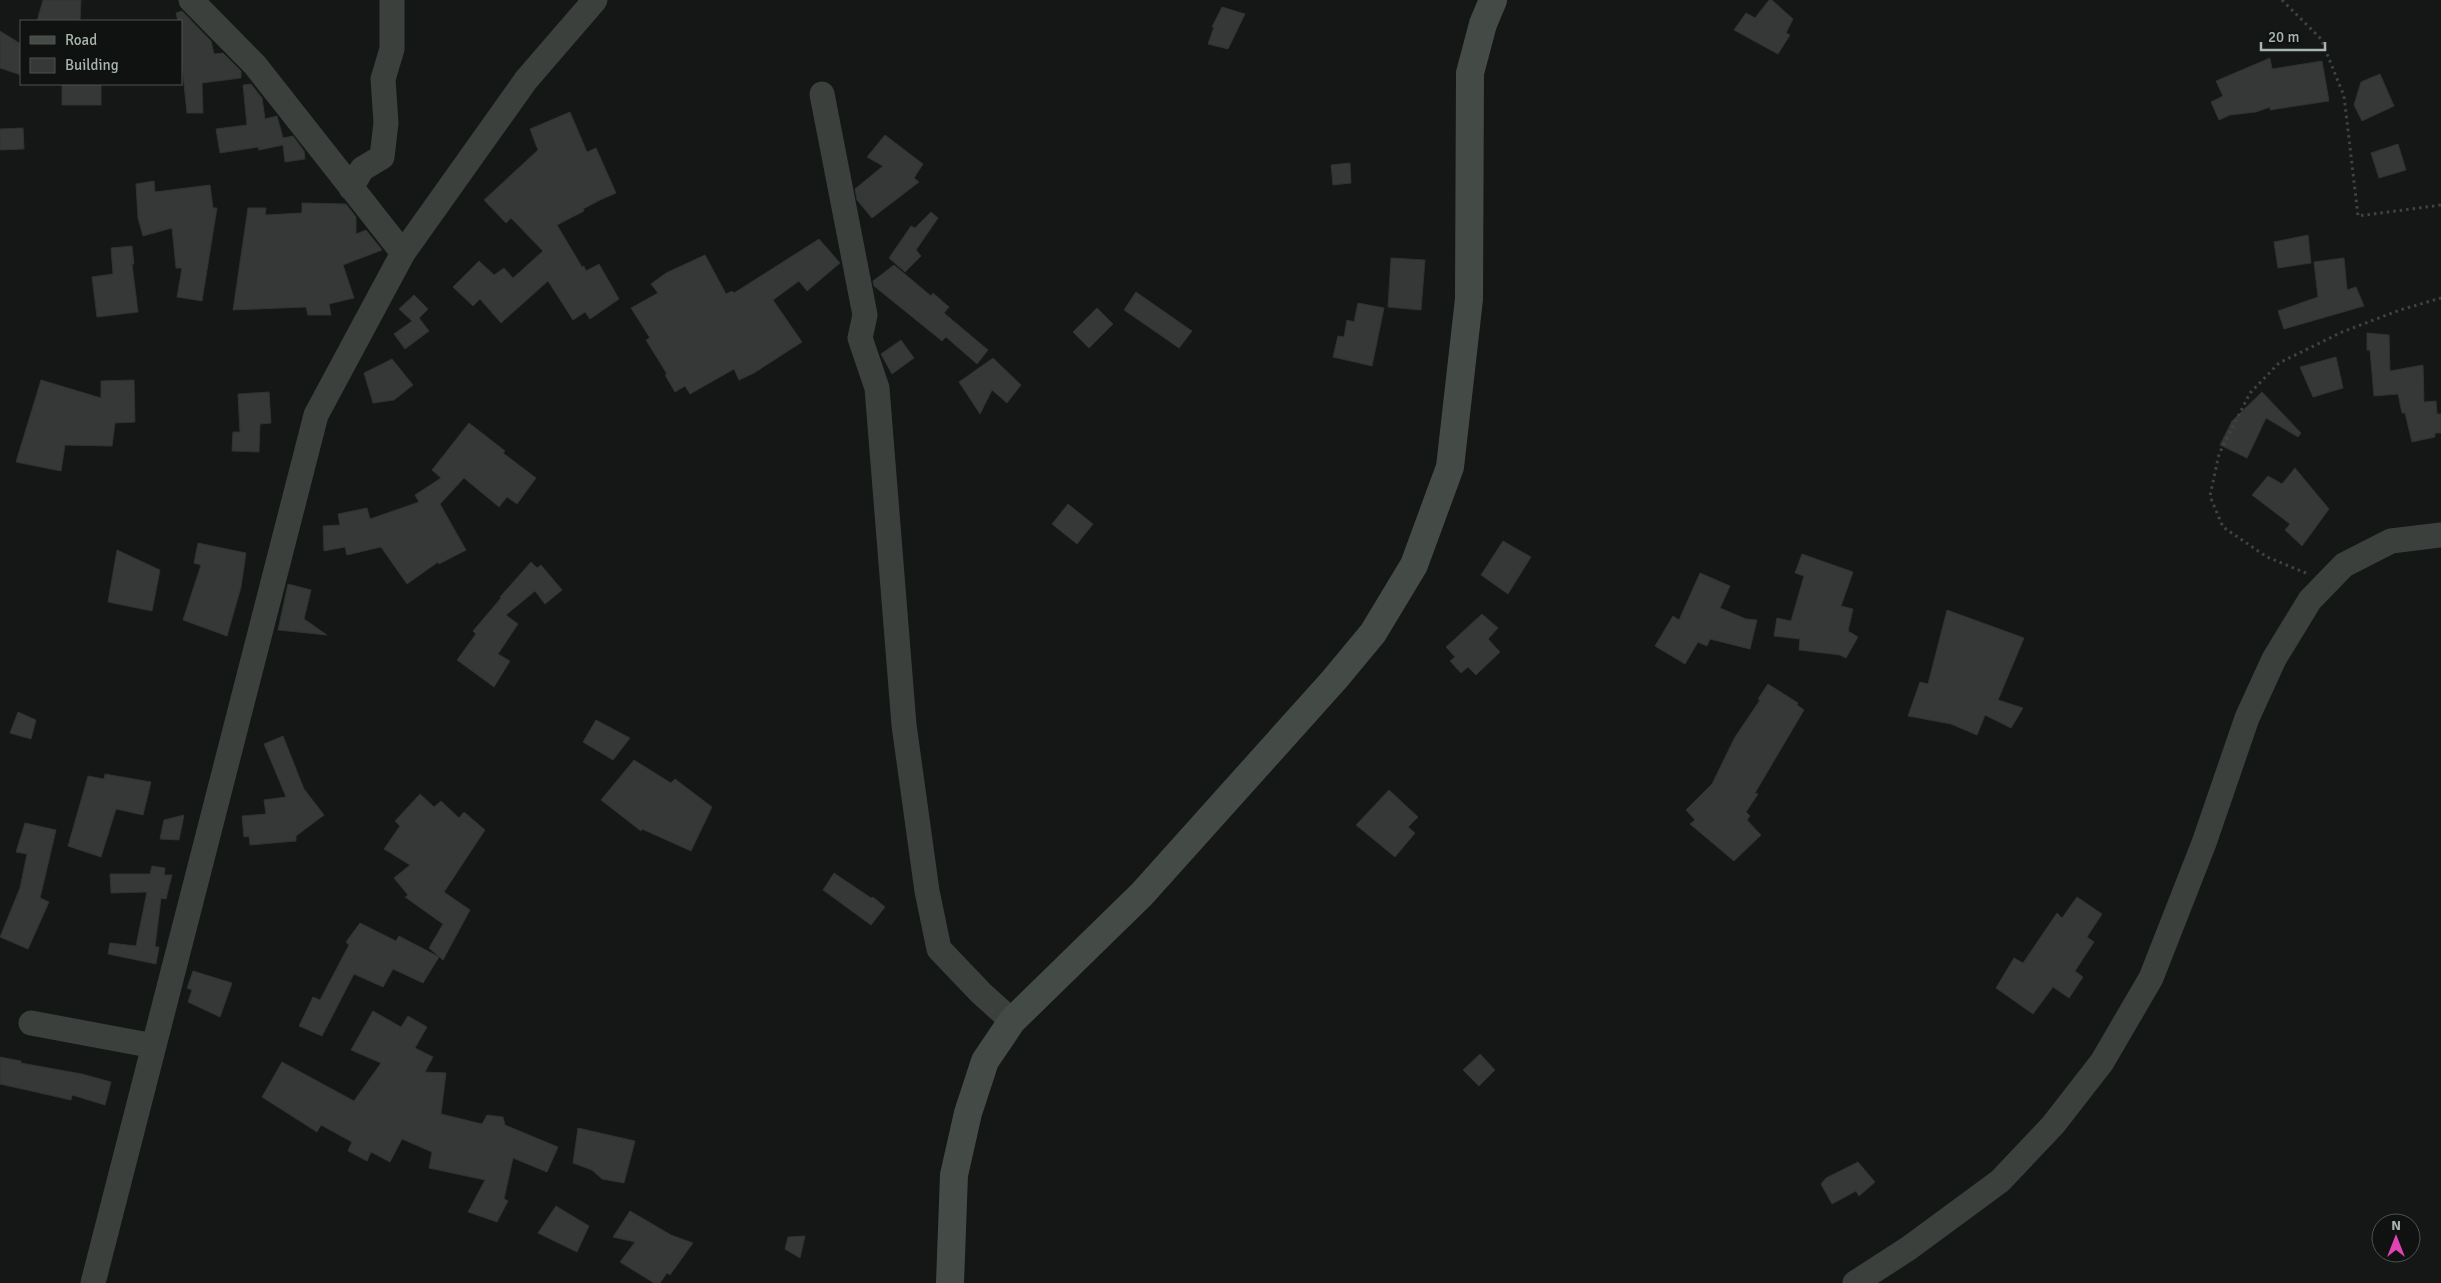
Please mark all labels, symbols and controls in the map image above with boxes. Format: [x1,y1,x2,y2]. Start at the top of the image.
legend [20,20,182,85]
scale bar [2261,20,2325,52]
text: 20 m [2268,28,2299,46]
text: Road [65,31,97,49]
text: Building [65,56,119,74]
north arrow [2371,1213,2421,1263]
text: N [2391,1217,2401,1234]

